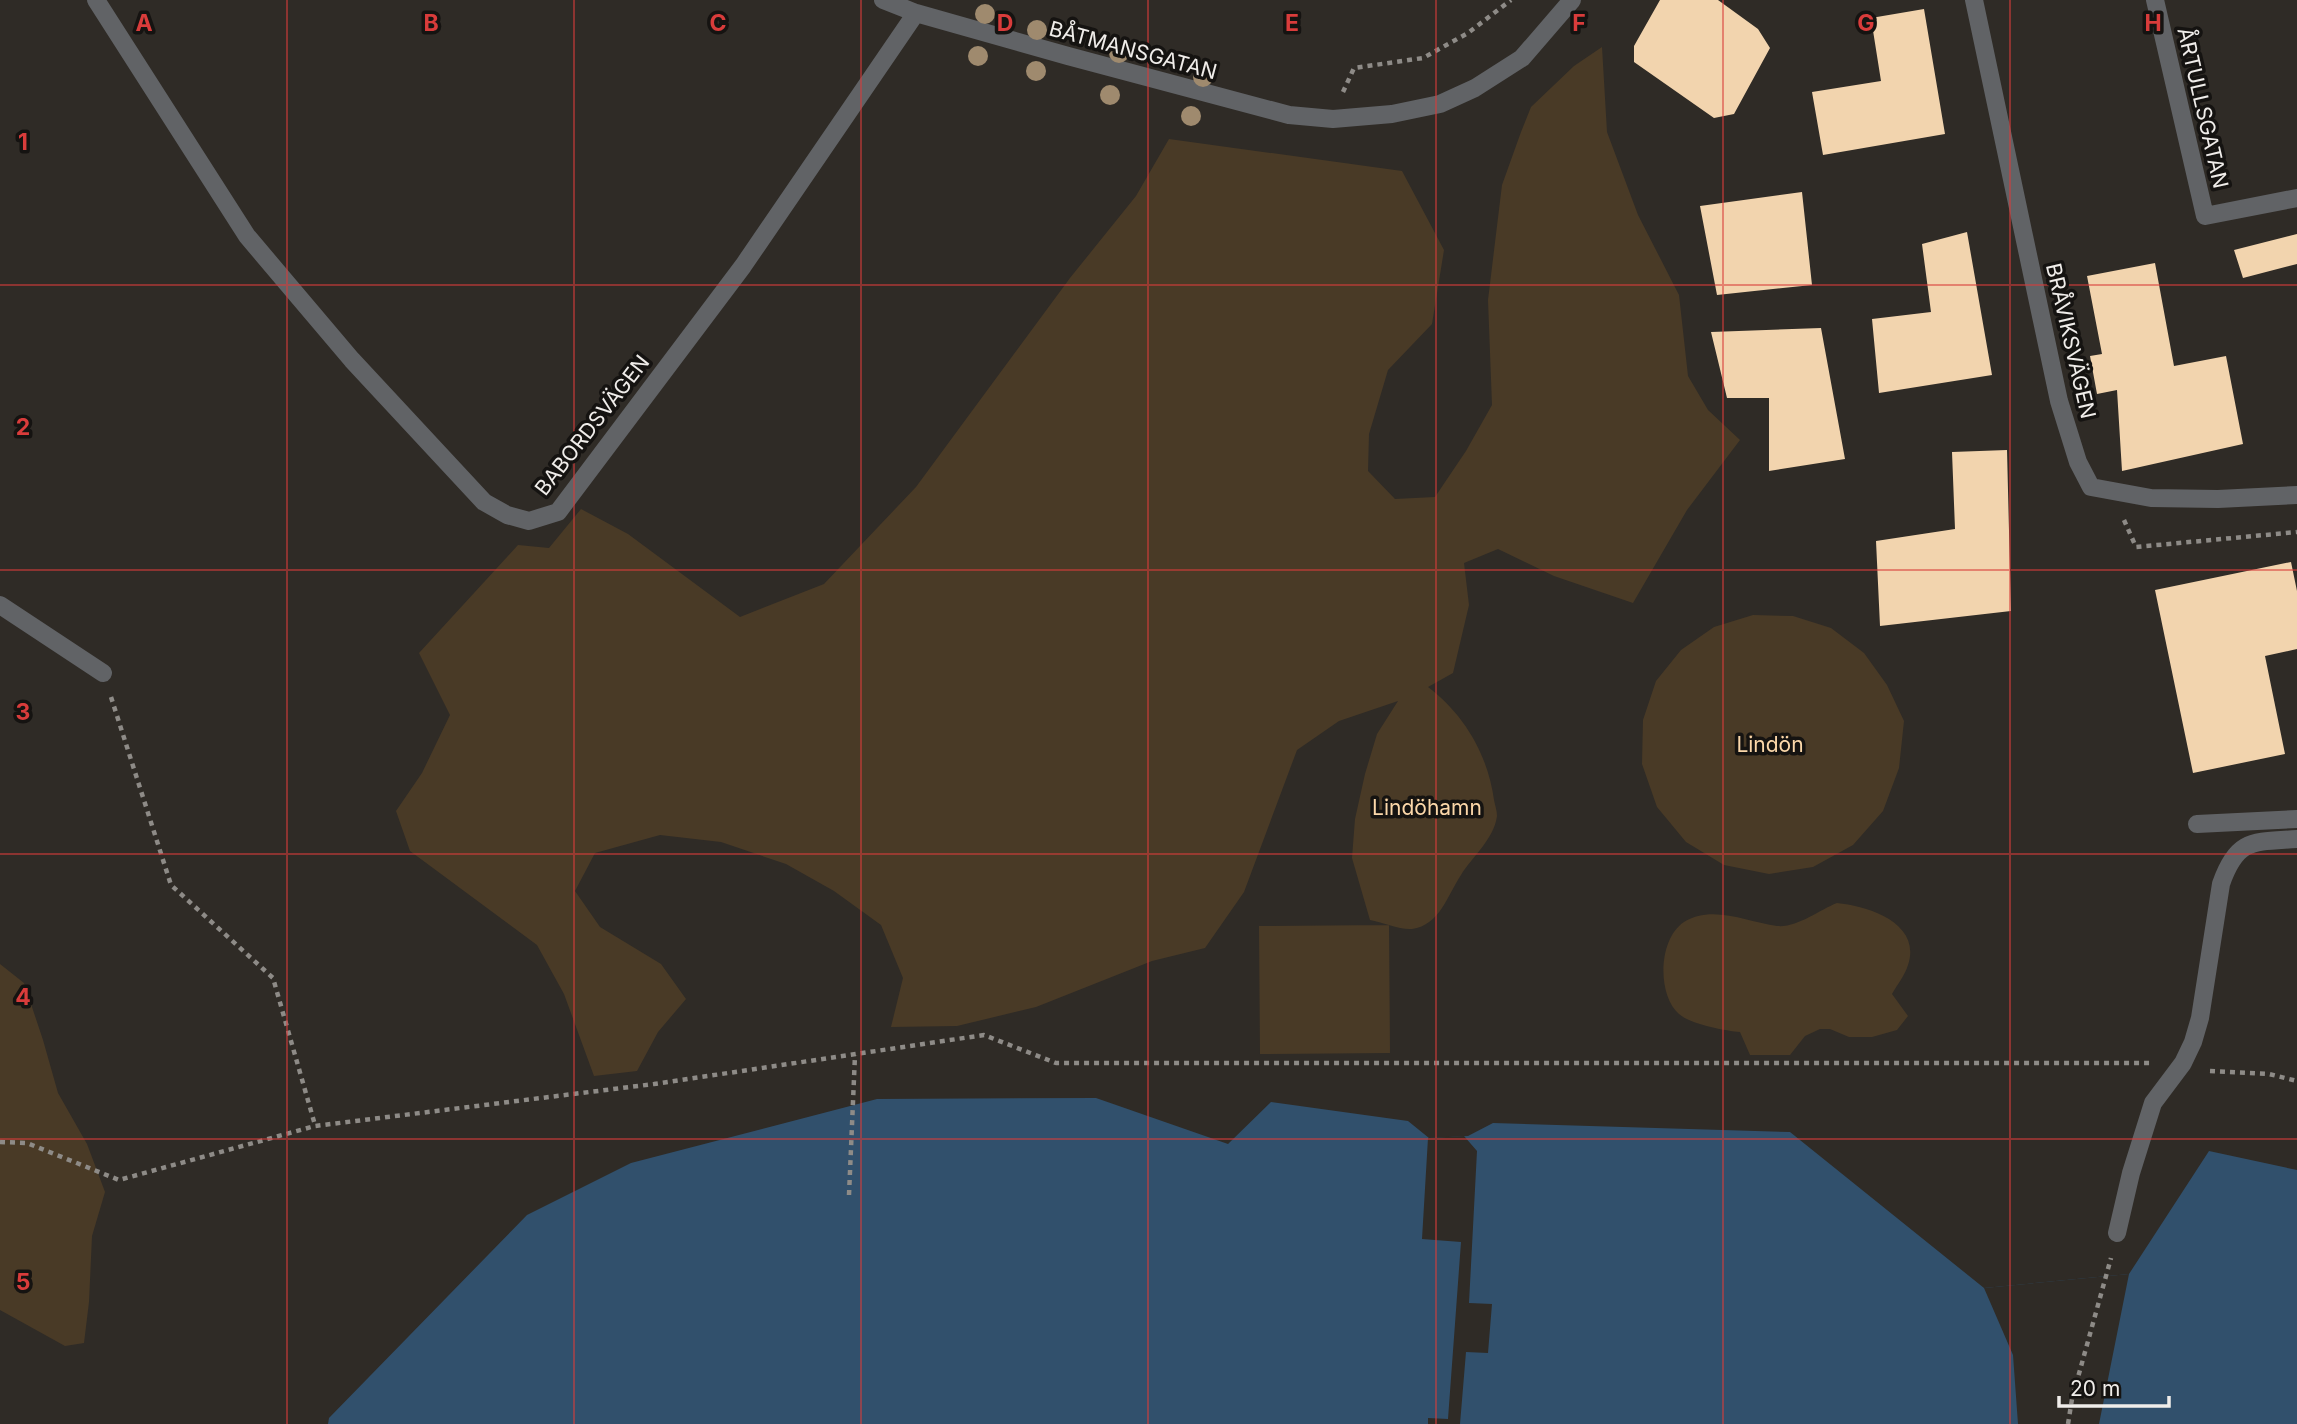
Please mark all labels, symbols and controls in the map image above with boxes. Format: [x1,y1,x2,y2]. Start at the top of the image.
text: A [135,9,153,37]
text: B [423,9,439,37]
text: C [709,9,727,37]
text: D [997,9,1013,37]
text: E [1285,9,1299,37]
text: F [1572,9,1586,37]
text: G [1857,9,1875,37]
text: H [2144,9,2162,37]
street label: BÅTMANSGATAN [1046,14,1220,84]
street label: ÅRTULLSGATAN [2172,25,2236,191]
text: 1 [18,128,28,156]
street label: BRÅVIKSVÄGEN [2041,260,2103,421]
street label: BABORDSVÄGEN [529,349,655,500]
text: 2 [16,413,30,441]
text: 3 [16,698,30,726]
park label: Lindön [1736,732,1804,757]
park label: Lindöhamn [1372,795,1482,820]
text: 4 [15,983,31,1011]
text: 5 [16,1268,30,1296]
scale bar [2059,1364,2169,1408]
text: 20 m [2070,1376,2120,1401]

